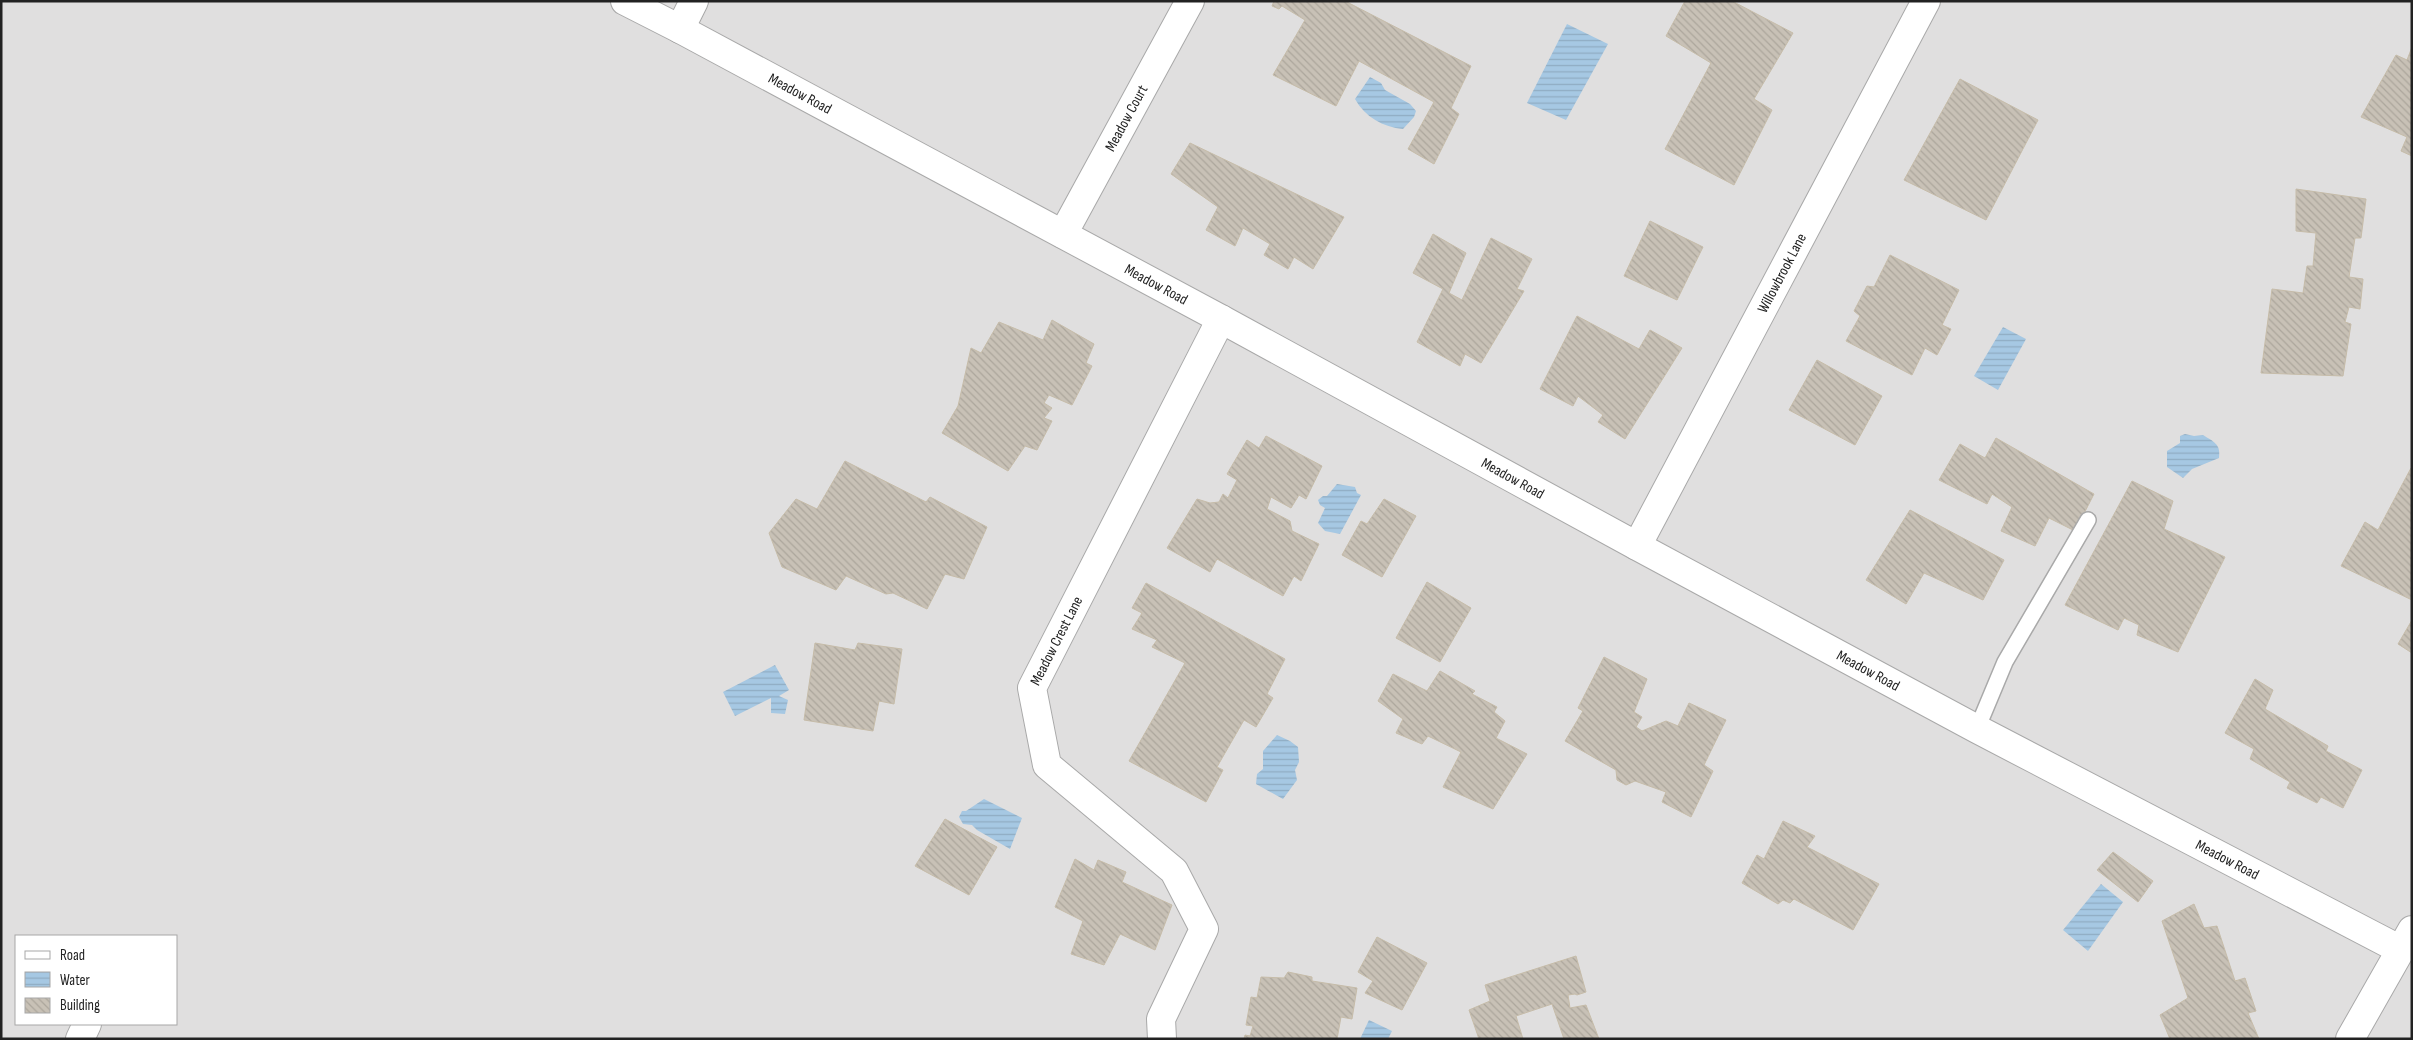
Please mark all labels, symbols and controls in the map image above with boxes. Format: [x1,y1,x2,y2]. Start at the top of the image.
street label: Meadow Road [765,69,835,119]
street label: Meadow Court [1101,81,1153,155]
street label: Willowbrook Lane [1753,230,1811,316]
street label: Meadow Road [1121,260,1191,309]
street label: Meadow Road [1478,454,1547,504]
street label: Meadow Crest Lane [1026,593,1087,689]
street label: Meadow Road [1833,646,1903,696]
street label: Meadow Road [2192,836,2262,884]
legend [15,935,178,1025]
text: Road [60,946,85,965]
text: Water [60,971,91,990]
text: Building [60,996,100,1015]

